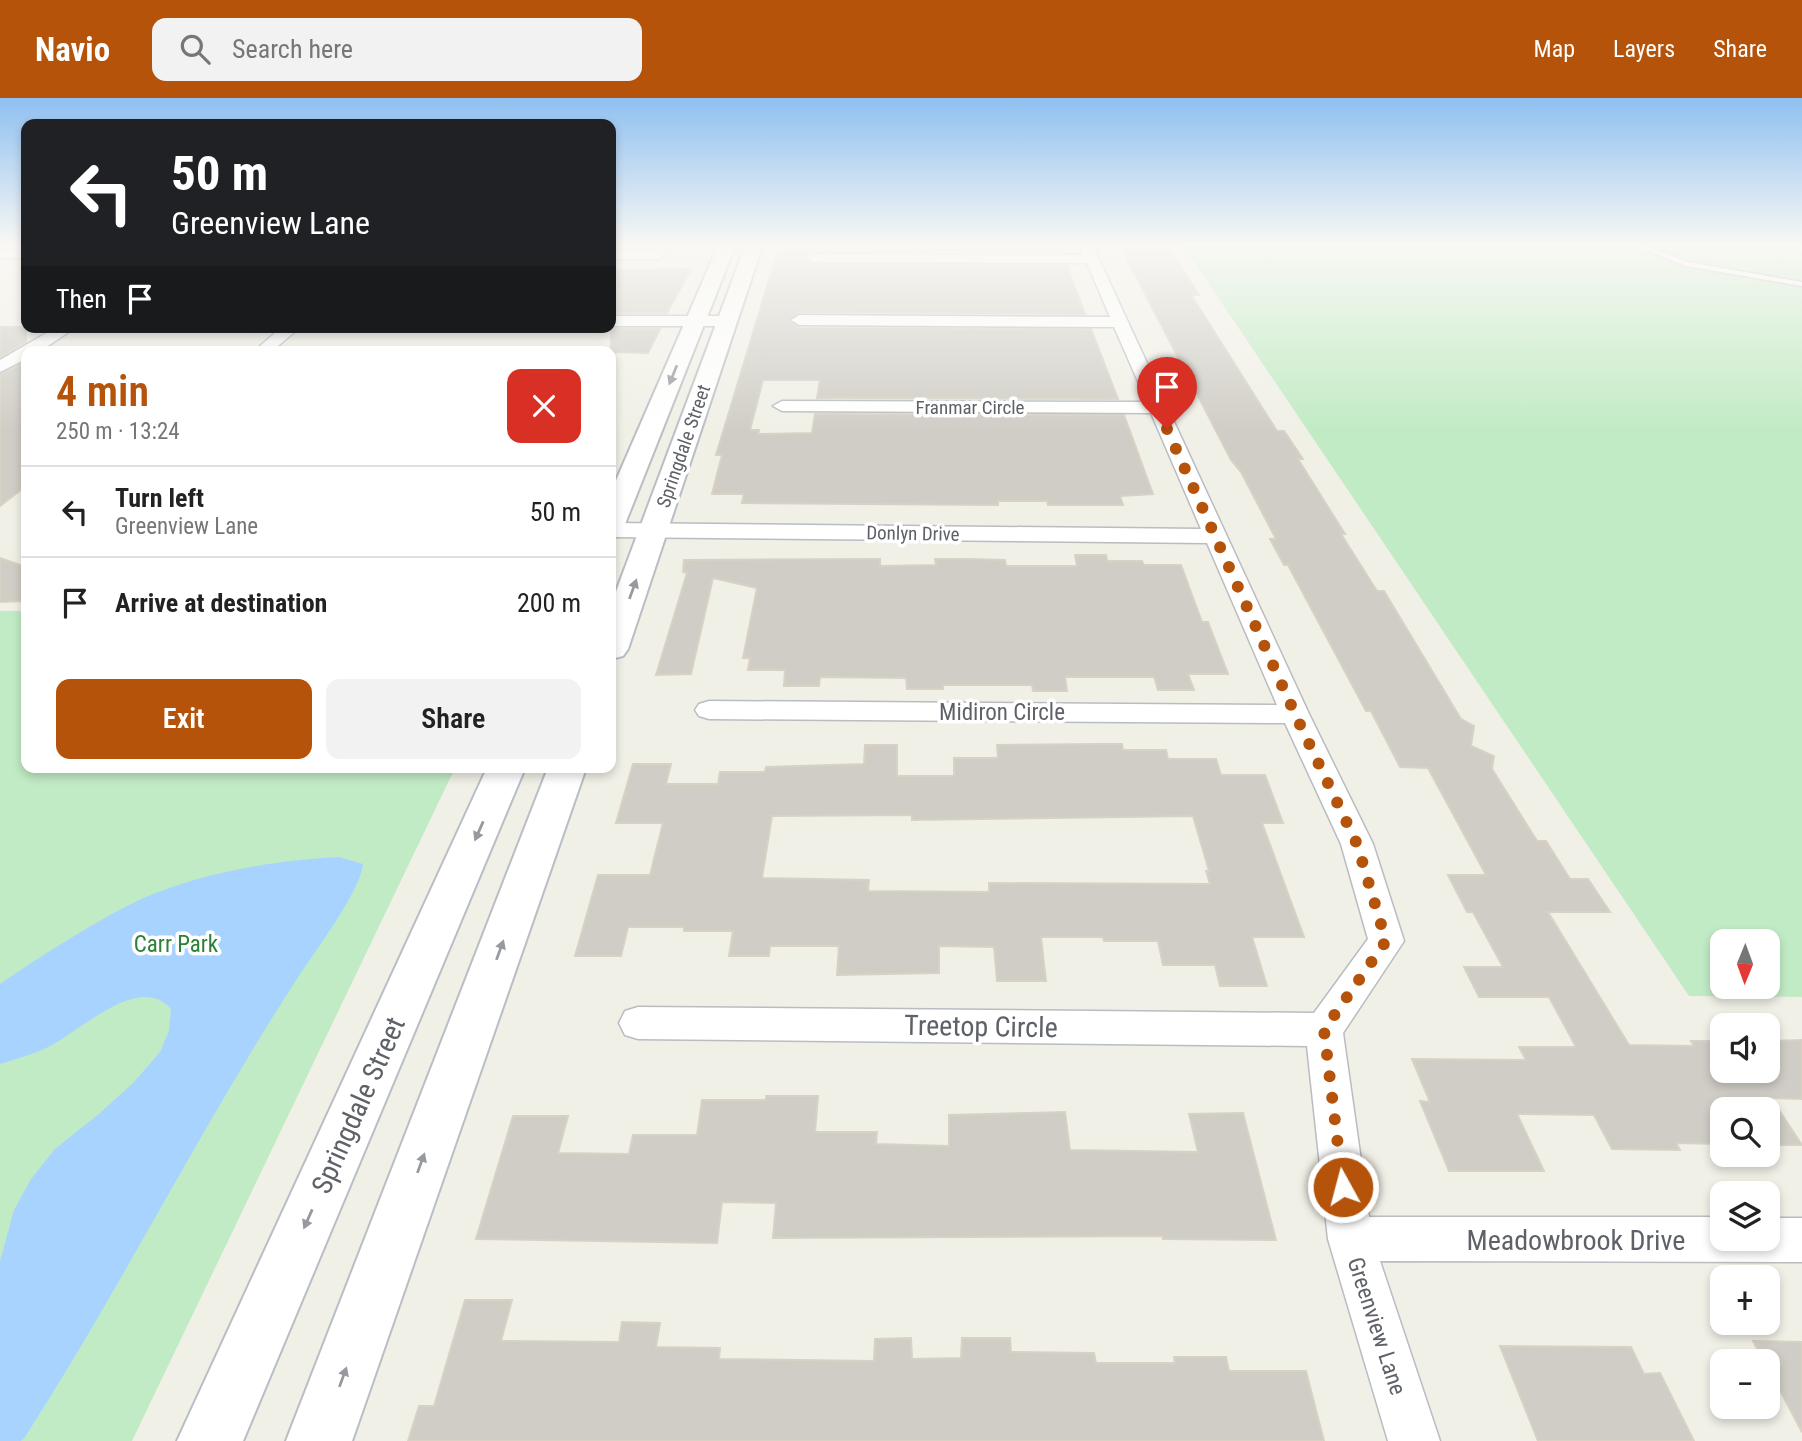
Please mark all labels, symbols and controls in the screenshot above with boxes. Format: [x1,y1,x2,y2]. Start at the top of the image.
search box [152,18,642,81]
text: Navio [35,30,110,69]
icon: search [176,30,214,68]
text: Search here [232,34,353,64]
text: Map [1534,35,1575,63]
text: Layers [1613,35,1675,63]
text: Share [1713,35,1767,63]
text: 50 m [171,145,268,202]
icon: left [56,147,147,238]
text: Greenview Lane [171,204,370,242]
icon: arrive [121,280,159,318]
text: Then [56,284,107,314]
pin [1137,357,1197,429]
one-way arrow [667,365,678,386]
text: 4 min [56,367,149,416]
icon: arrive [1148,368,1186,406]
button: close [507,369,581,443]
street label: Springdale Street [652,382,715,511]
street label: Franmar Circle [916,396,1025,419]
text: 250 m · 13:24 [56,418,180,445]
text: Turn left [115,483,204,513]
icon: left [56,493,94,531]
text: 50 m [530,497,581,527]
text: Greenview Lane [115,513,258,540]
street label: Donlyn Drive [866,521,960,546]
one-way arrow [627,579,638,600]
icon: arrive [56,584,94,622]
text: Arrive at destination [115,588,327,618]
text: 200 m [517,588,581,618]
button: Exit [56,679,312,759]
button: Share [326,679,581,759]
street label: Midiron Circle [939,699,1065,726]
one-way arrow [473,821,485,841]
north arrow [1710,929,1780,999]
map controls [1710,929,1780,1419]
park label: Carr Park [134,931,219,958]
one-way arrow [495,939,506,960]
street label: Treetop Circle [904,1009,1058,1044]
street label: Springdale Street [305,1012,412,1198]
button: sound [1710,1013,1780,1083]
button: search [1710,1097,1780,1167]
position arrow [1306,1150,1380,1224]
one-way arrow [416,1153,427,1174]
button: layers [1710,1181,1780,1251]
one-way arrow [302,1208,313,1229]
street label: Meadowbrook Drive [1467,1224,1685,1257]
street label: Greenview Lane [1342,1254,1411,1398]
button: + [1710,1265,1780,1335]
button: − [1710,1349,1780,1419]
one-way arrow [337,1366,348,1387]

